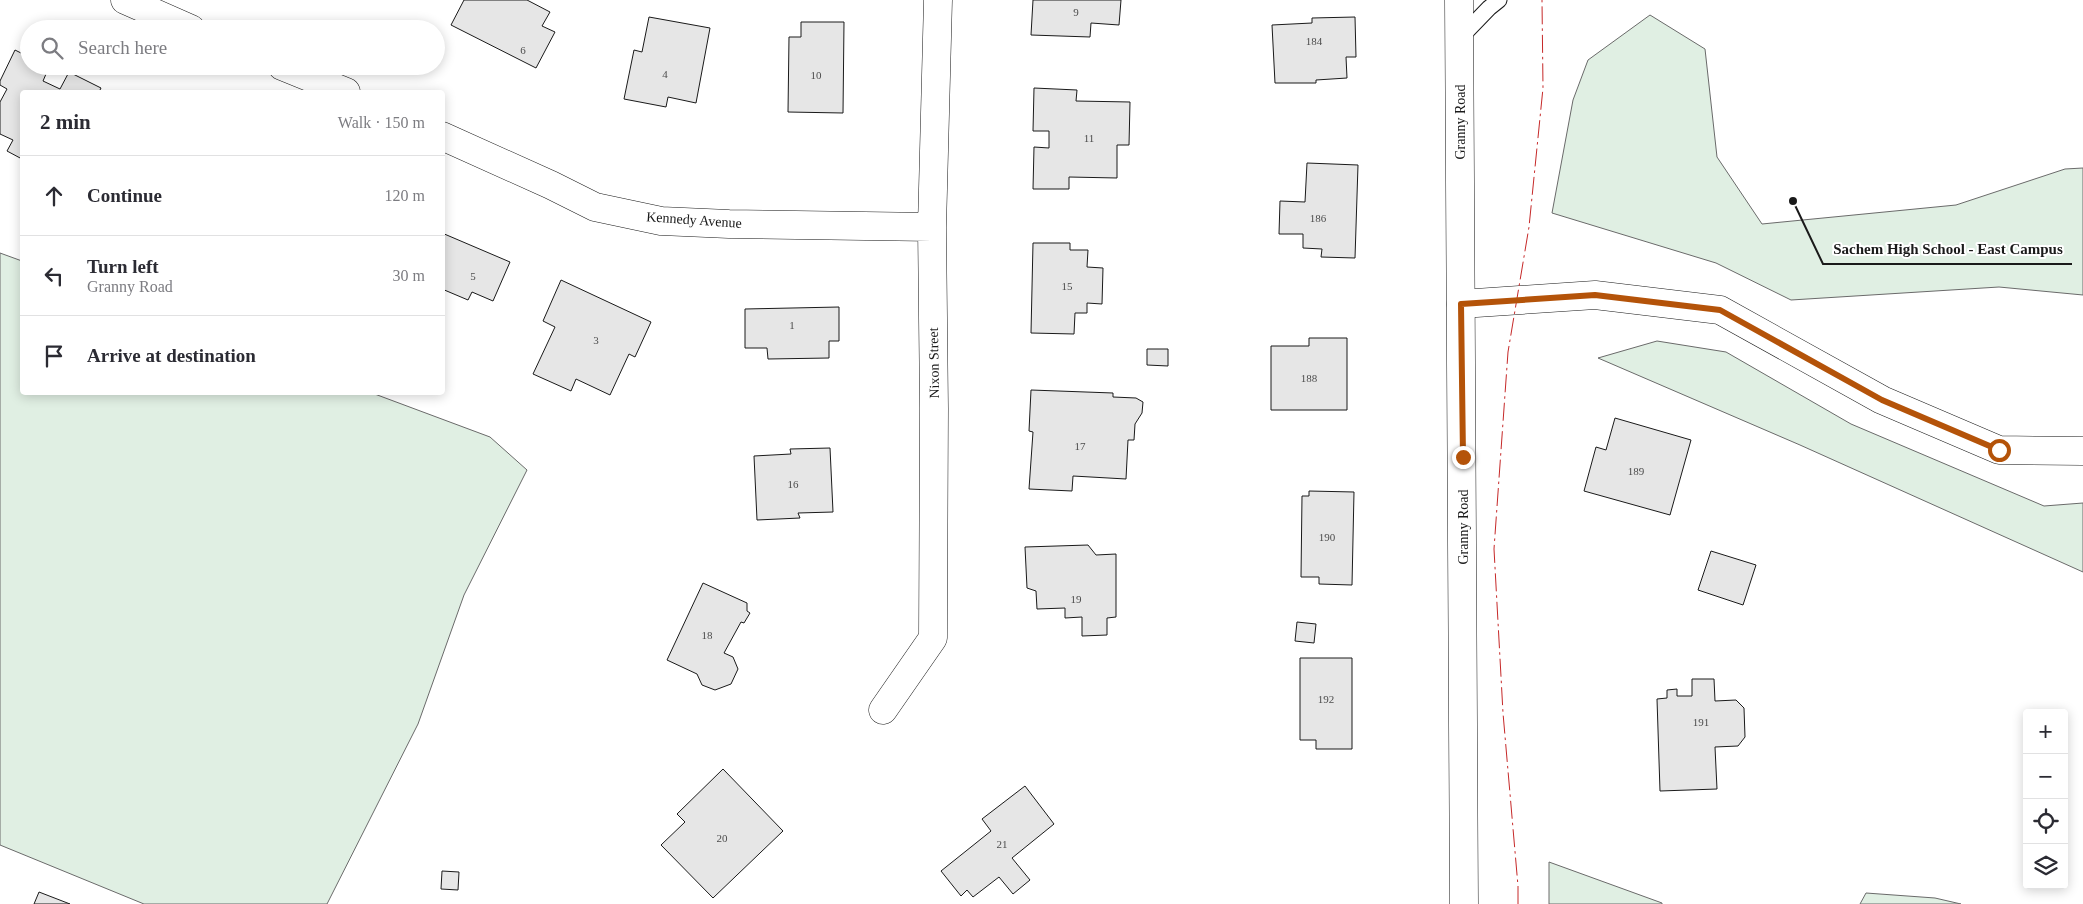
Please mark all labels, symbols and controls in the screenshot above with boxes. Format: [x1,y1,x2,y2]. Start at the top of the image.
house number: 9 [1073,6,1079,18]
search box [20,20,445,75]
icon: search [38,34,66,62]
house number: 184 [1306,35,1323,47]
text: Search here [78,37,167,58]
house number: 6 [520,44,526,56]
house number: 4 [662,68,668,80]
house number: 10 [811,69,822,81]
street label: Granny Road [1453,84,1468,160]
text: 2 min [40,110,91,134]
text: Walk · 150 m [338,114,425,131]
house number: 11 [1084,132,1094,144]
icon: ahead [40,182,68,210]
text: Continue [87,185,162,206]
text: 120 m [385,187,425,204]
street label: Kennedy Avenue [646,209,742,231]
house number: 186 [1310,212,1327,224]
callout: Sachem High School - East Campus [1823,234,2072,264]
text: Sachem High School - East Campus [1833,241,2063,257]
text: Turn left [87,256,159,277]
icon: left [40,262,68,290]
text: 30 m [393,267,425,284]
house number: 5 [470,270,476,282]
text: Granny Road [87,278,173,295]
house number: 15 [1062,280,1073,292]
house number: 1 [789,319,795,331]
street label: Nixon Street [926,327,942,399]
house number: 3 [593,334,599,346]
icon: arrive [40,342,68,370]
text: Arrive at destination [87,345,256,366]
house number: 188 [1301,372,1318,384]
route start [1988,439,2011,462]
house number: 17 [1075,440,1086,452]
route end [1452,446,1475,469]
house number: 189 [1628,465,1645,477]
house number: 16 [788,478,799,490]
street label: Granny Road [1456,489,1471,565]
house number: 190 [1319,531,1336,543]
house number: 19 [1071,593,1082,605]
house number: 18 [702,629,713,641]
house number: 192 [1318,693,1334,705]
map controls [2023,709,2068,889]
button: + [2023,709,2068,754]
house number: 191 [1693,716,1709,728]
button: − [2023,754,2068,799]
button: locate [2023,799,2068,844]
house number: 20 [717,832,728,844]
house number: 21 [997,838,1008,850]
button: layers [2023,844,2068,889]

